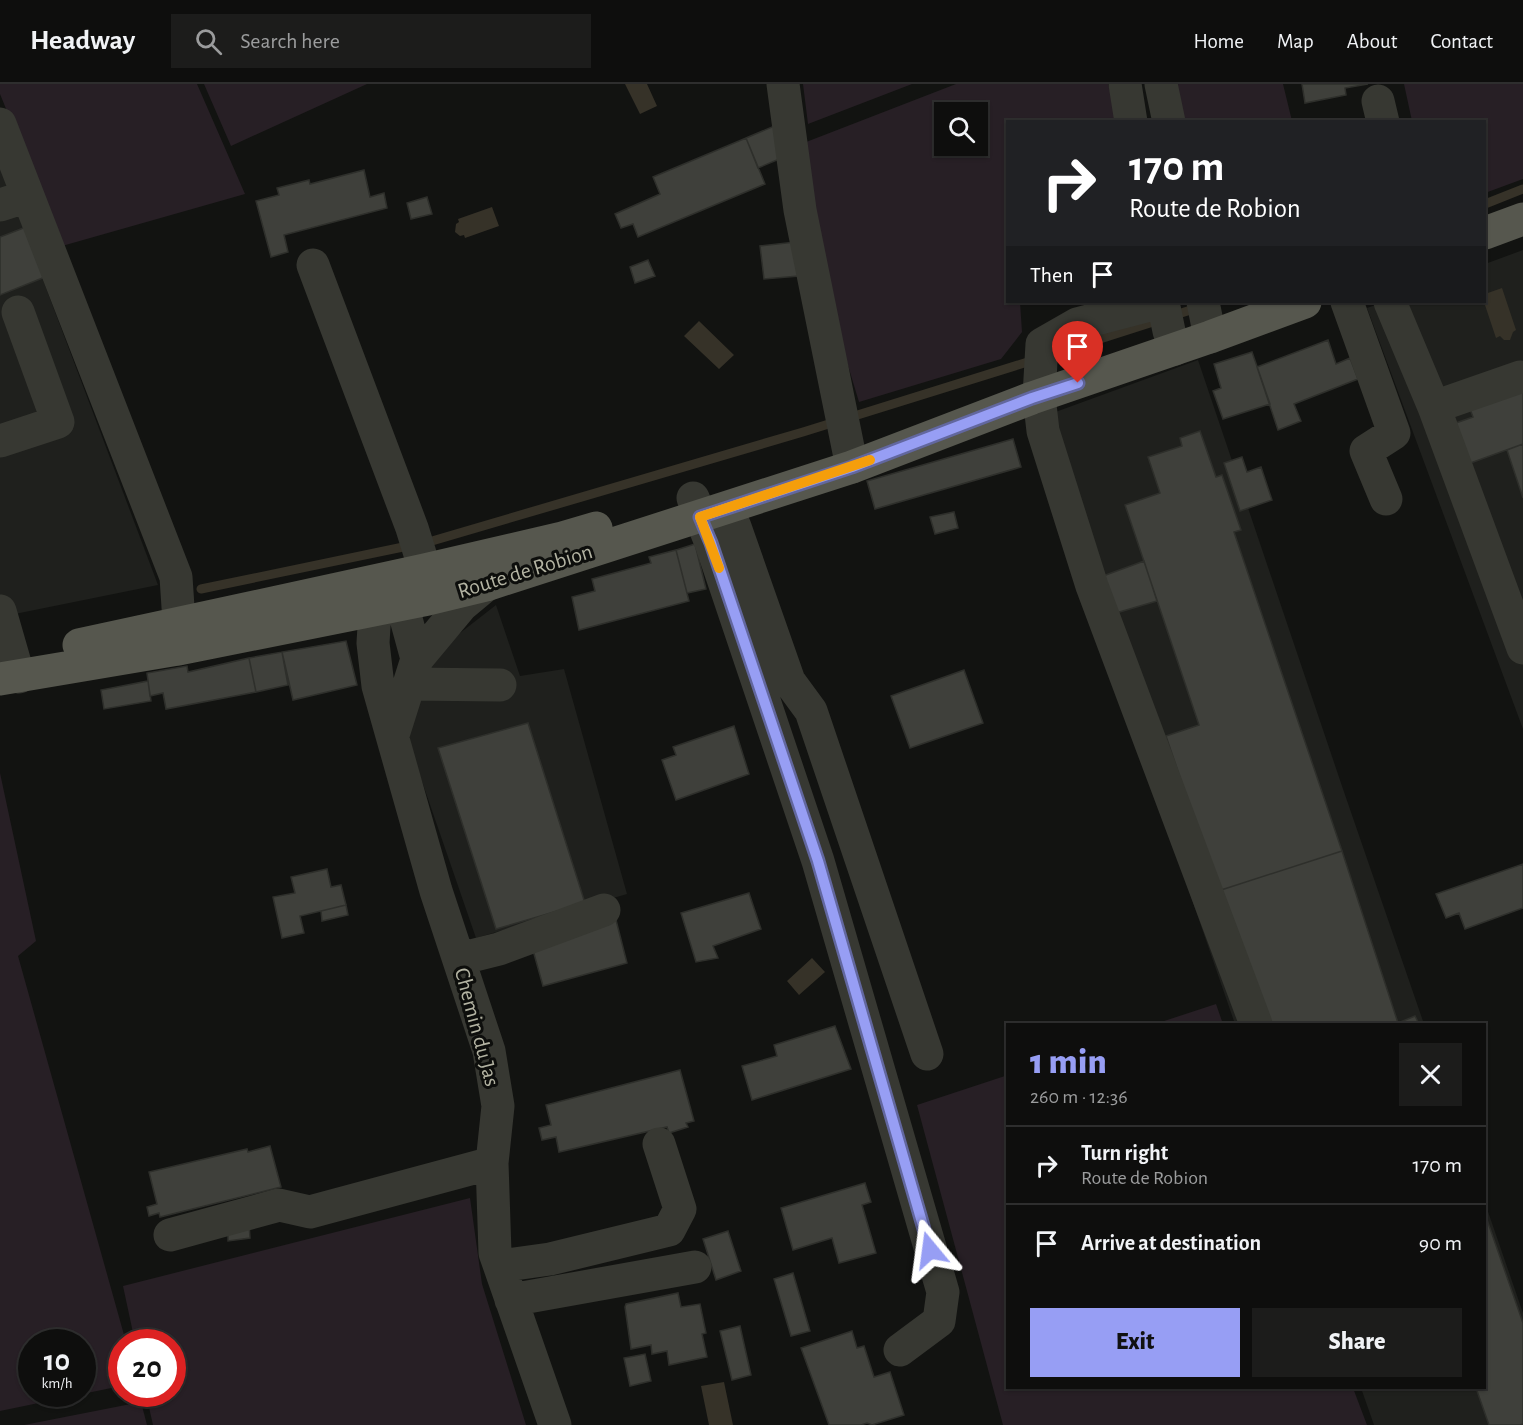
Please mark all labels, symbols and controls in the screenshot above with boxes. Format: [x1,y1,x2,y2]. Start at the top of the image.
search box [171,14,591,68]
icon: search [192,25,225,58]
text: Headway [30,27,135,55]
text: Search here [240,30,340,52]
text: Home [1193,31,1244,52]
text: Map [1277,31,1314,52]
text: About [1347,31,1397,52]
text: Contact [1430,31,1493,52]
map controls [934,102,988,156]
button: search [934,102,988,156]
icon: right [1030,144,1108,222]
text: 170 m [1129,146,1224,188]
text: Route de Robion [1129,195,1301,222]
icon: arrive [1086,258,1119,291]
text: Then [1030,264,1074,286]
pin [1052,321,1103,383]
icon: arrive [1061,330,1094,363]
street label: Route de Robion [455,540,595,602]
street label: Chemin du Jas [451,965,503,1089]
button: close [1399,1043,1462,1106]
text: 1 min [1030,1044,1107,1080]
text: 260 m · 12:36 [1030,1087,1128,1107]
text: Turn right [1081,1142,1168,1164]
icon: right [1030,1149,1063,1182]
text: 170 m [1412,1154,1462,1176]
text: Route de Robion [1081,1168,1208,1188]
position arrow [898,1218,962,1282]
icon: arrive [1030,1227,1063,1260]
text: Arrive at destination [1081,1232,1261,1254]
text: 90 m [1419,1232,1462,1254]
button: Exit [1030,1308,1240,1377]
button: Share [1252,1308,1462,1377]
speed limit sign: 20 [108,1329,186,1407]
text: 10 [44,1346,70,1376]
text: km/h [42,1376,72,1391]

